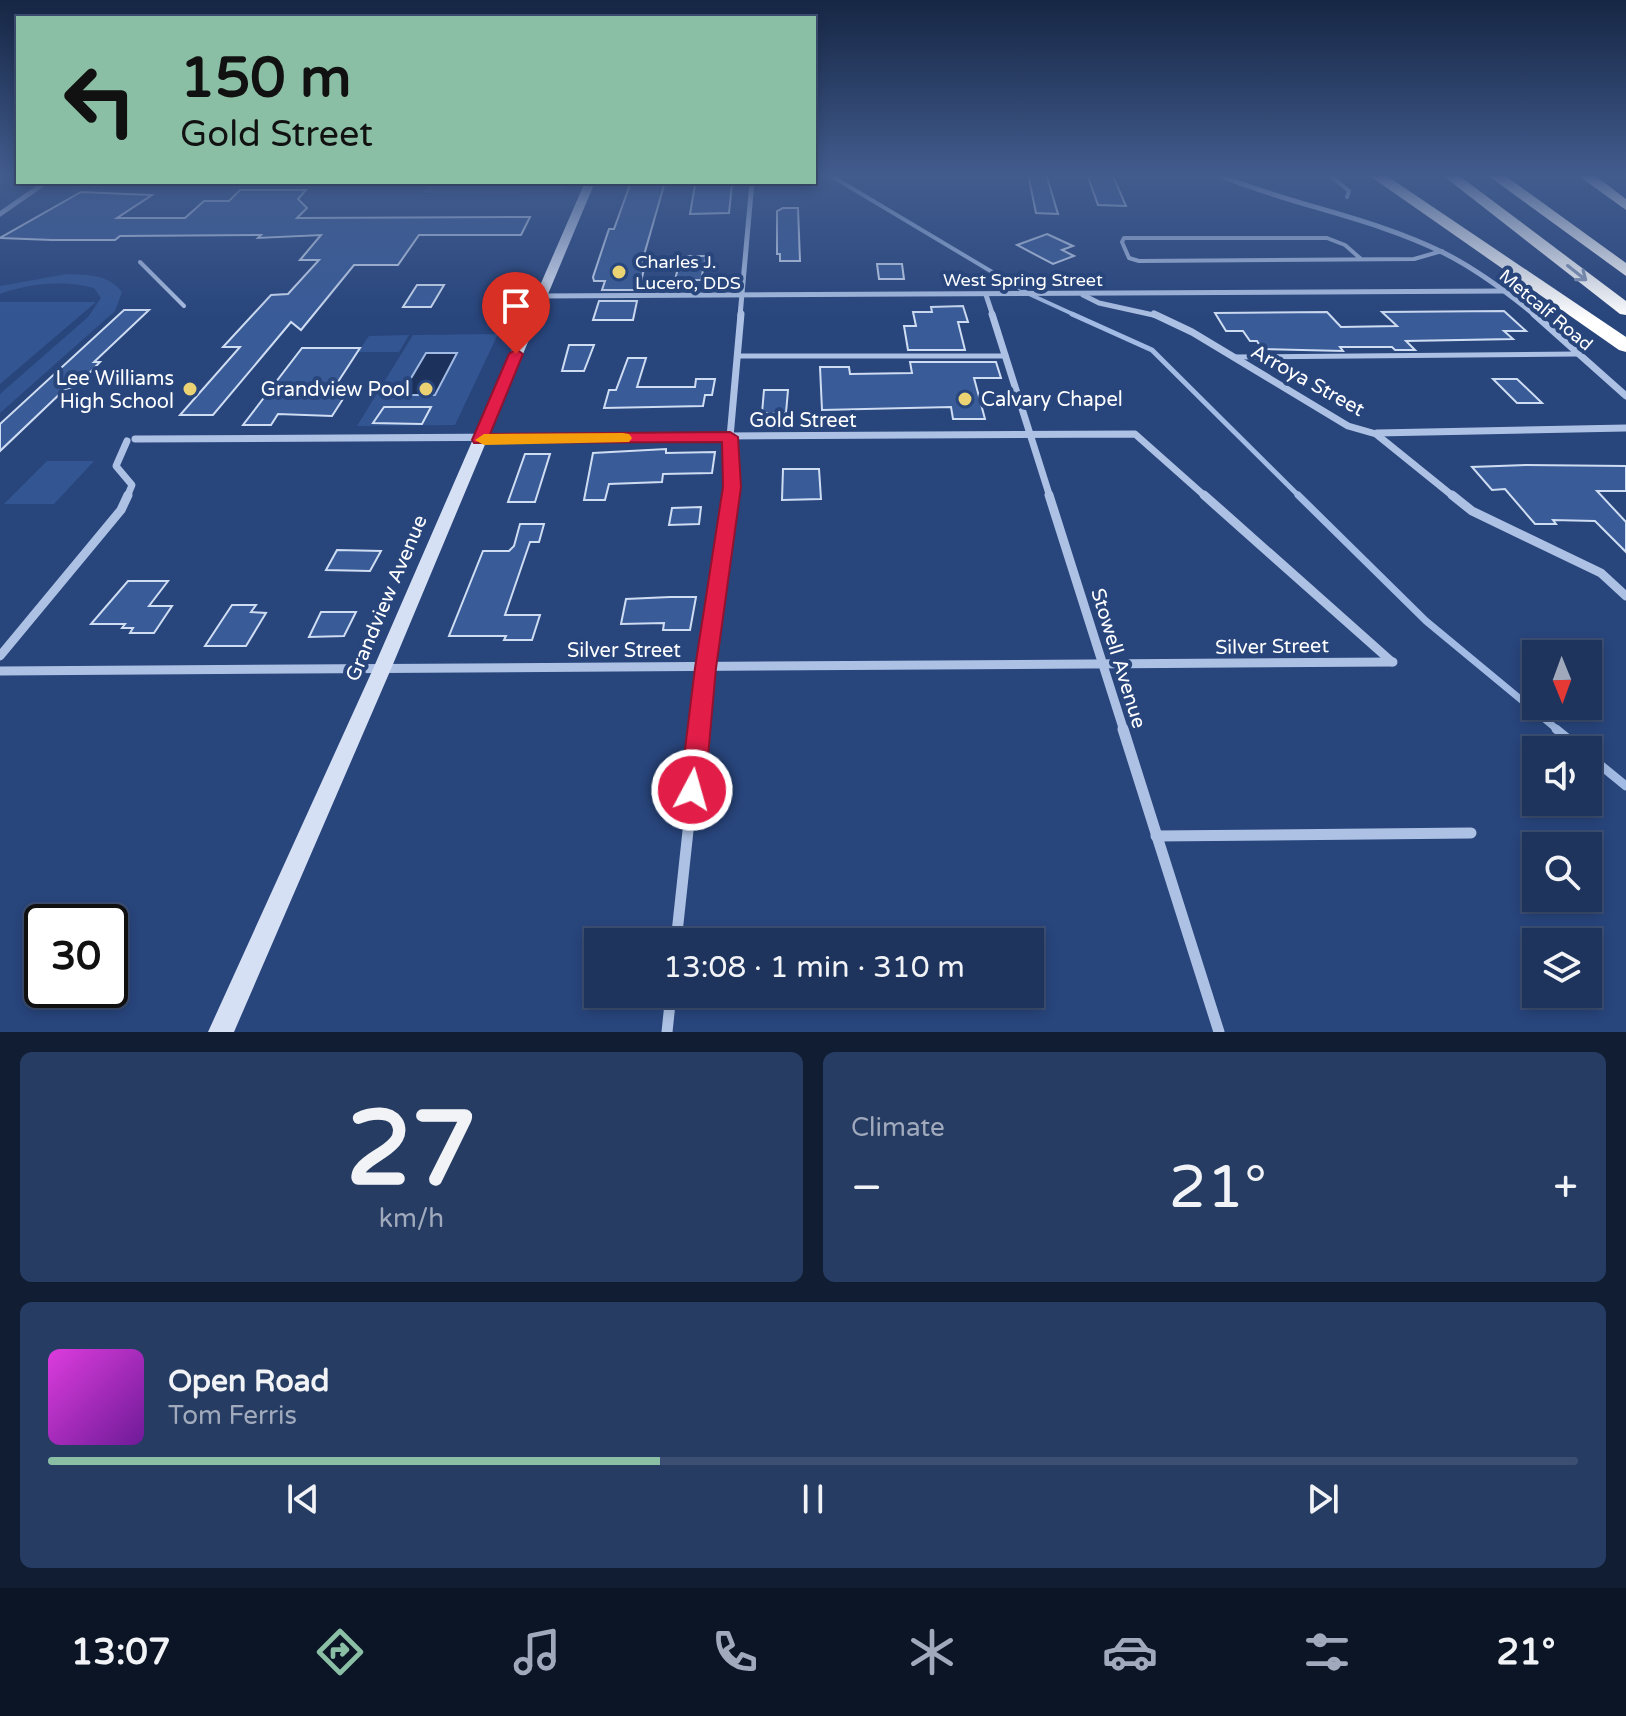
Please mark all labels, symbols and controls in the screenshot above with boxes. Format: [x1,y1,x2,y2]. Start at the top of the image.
text: 150 m [180,45,351,112]
icon: left [48,48,152,152]
text: Gold Street [180,113,373,156]
place label: Charles J. Lucero, DDS [635,251,741,294]
marker: Charles J. Lucero, DDS [610,263,628,281]
one-way arrow [1566,264,1587,281]
street label: Metcalf Road [1495,265,1597,355]
street label: West Spring Street [943,269,1103,291]
pin [482,272,550,354]
icon: arrive [494,284,538,328]
street label: Arroya Street [1247,340,1369,422]
place label: Lee Williams High School [56,367,174,414]
place label: Grandview Pool [261,378,410,402]
marker: Lee Williams High School [181,380,199,398]
marker: Grandview Pool [417,380,435,398]
place label: Calvary Chapel [981,388,1123,412]
marker: Calvary Chapel [956,390,974,408]
street label: Gold Street [749,409,857,433]
street label: Grandview Avenue [341,512,433,685]
street label: Stowell Avenue [1085,585,1151,731]
street label: Silver Street [1215,634,1330,660]
street label: Silver Street [567,639,681,663]
north arrow [1522,640,1602,720]
map controls [1522,640,1602,1008]
button: sound [1522,736,1602,816]
position arrow [650,748,734,832]
button: search [1522,832,1602,912]
speed limit sign: 30 [24,904,128,1008]
button: layers [1522,928,1602,1008]
text: 13:08 · 1 min · 310 m [663,949,965,986]
text: 27 [346,1088,477,1213]
text: Climate [851,1112,945,1143]
text: 21° [1169,1152,1267,1224]
text: − [851,1162,882,1215]
text: + [1553,1162,1578,1215]
text: km/h [379,1203,444,1234]
text: Open Road [168,1363,329,1400]
text: Tom Ferris [168,1400,297,1431]
icon: previous [281,1477,325,1521]
icon: pause [791,1477,835,1521]
icon: next [1301,1477,1345,1521]
icon: directions [312,1624,368,1680]
icon: music [509,1624,565,1680]
icon: phone [707,1624,763,1680]
icon: climate [904,1624,960,1680]
icon: car [1102,1624,1158,1680]
icon: filters [1299,1624,1355,1680]
text: 13:07 [71,1631,171,1674]
text: 21° [1496,1631,1555,1674]

